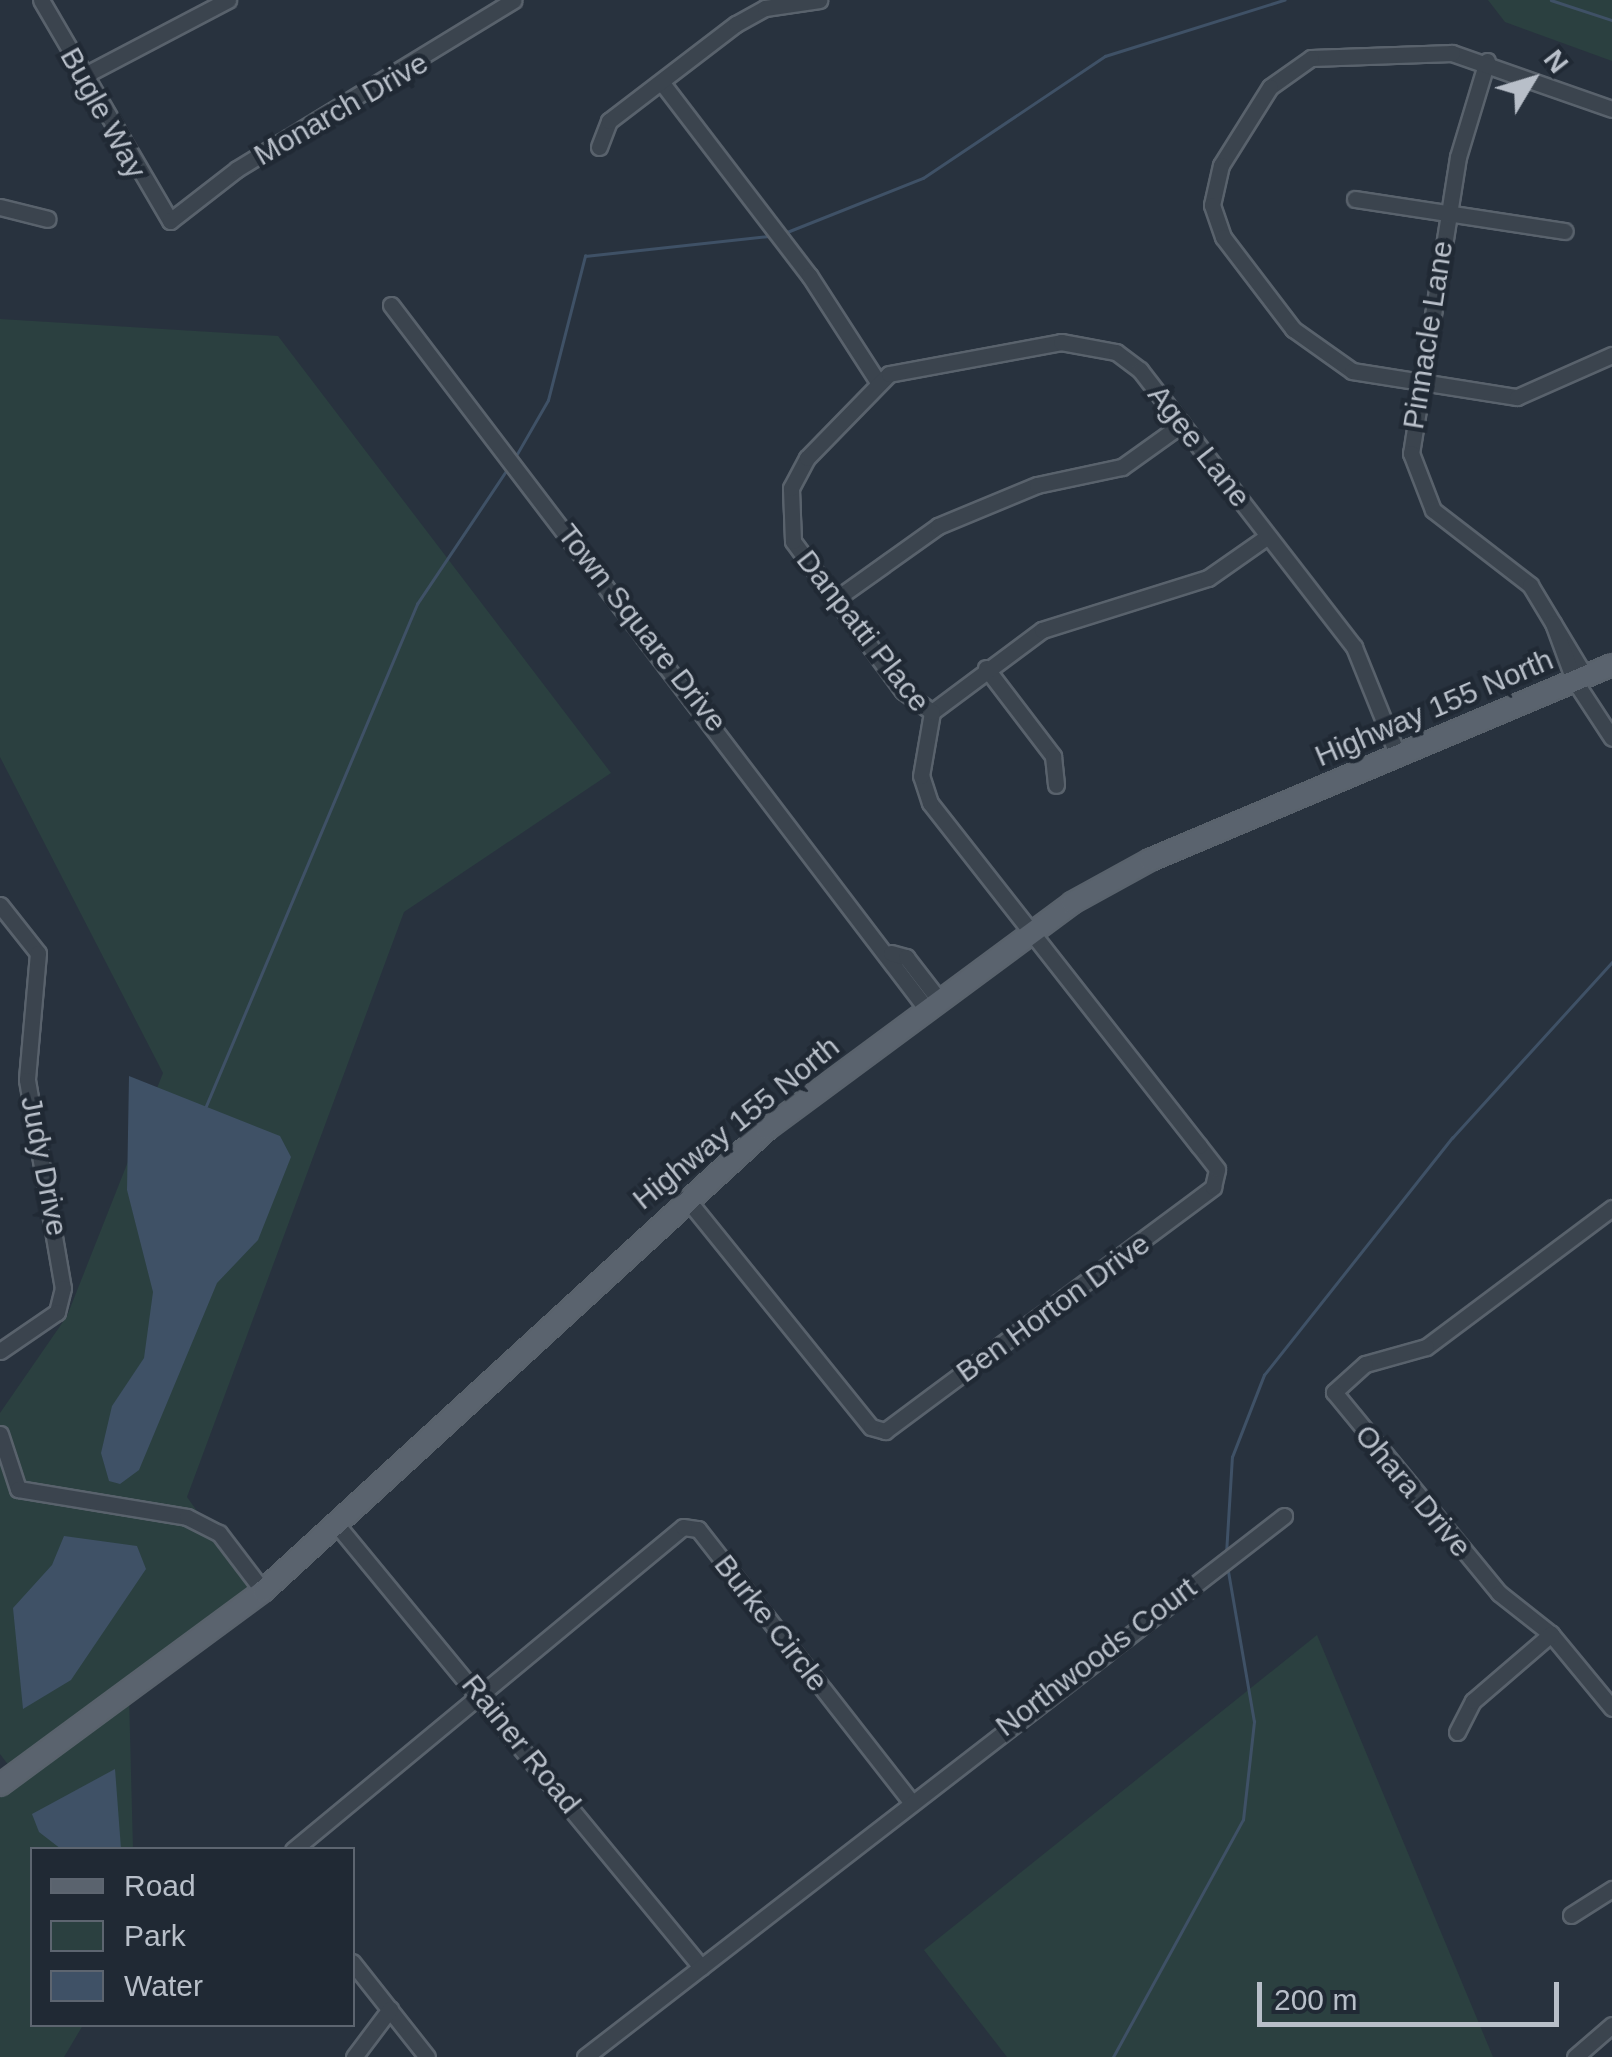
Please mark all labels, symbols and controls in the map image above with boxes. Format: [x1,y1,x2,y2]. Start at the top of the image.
north arrow [1482,30,1582,130]
street label: Bugle Way [52,41,154,185]
text: N [1538,44,1574,79]
street label: Monarch Drive [248,45,434,173]
street label: Pinnacle Lane [1395,238,1461,432]
street label: Agee Lane [1140,378,1258,514]
street label: Town Square Drive [550,517,734,739]
street label: Danpatti Place [789,543,937,719]
street label: Highway 155 North [1310,642,1558,774]
street label: Highway 155 North [626,1029,846,1217]
street label: Judy Drive [13,1093,75,1239]
street label: Ben Horton Drive [949,1226,1157,1390]
street label: Ohara Drive [1347,1417,1479,1565]
street label: Burke Circle [707,1548,835,1698]
street label: Northwoods Court [989,1570,1203,1744]
street label: Rainer Road [454,1667,588,1821]
legend [30,1847,355,2027]
text: Road [124,1869,196,1902]
text: Park [124,1919,186,1952]
scale bar [1262,1962,1564,2024]
text: Water [124,1969,203,2002]
text: 200 m [1274,1983,1357,2016]

